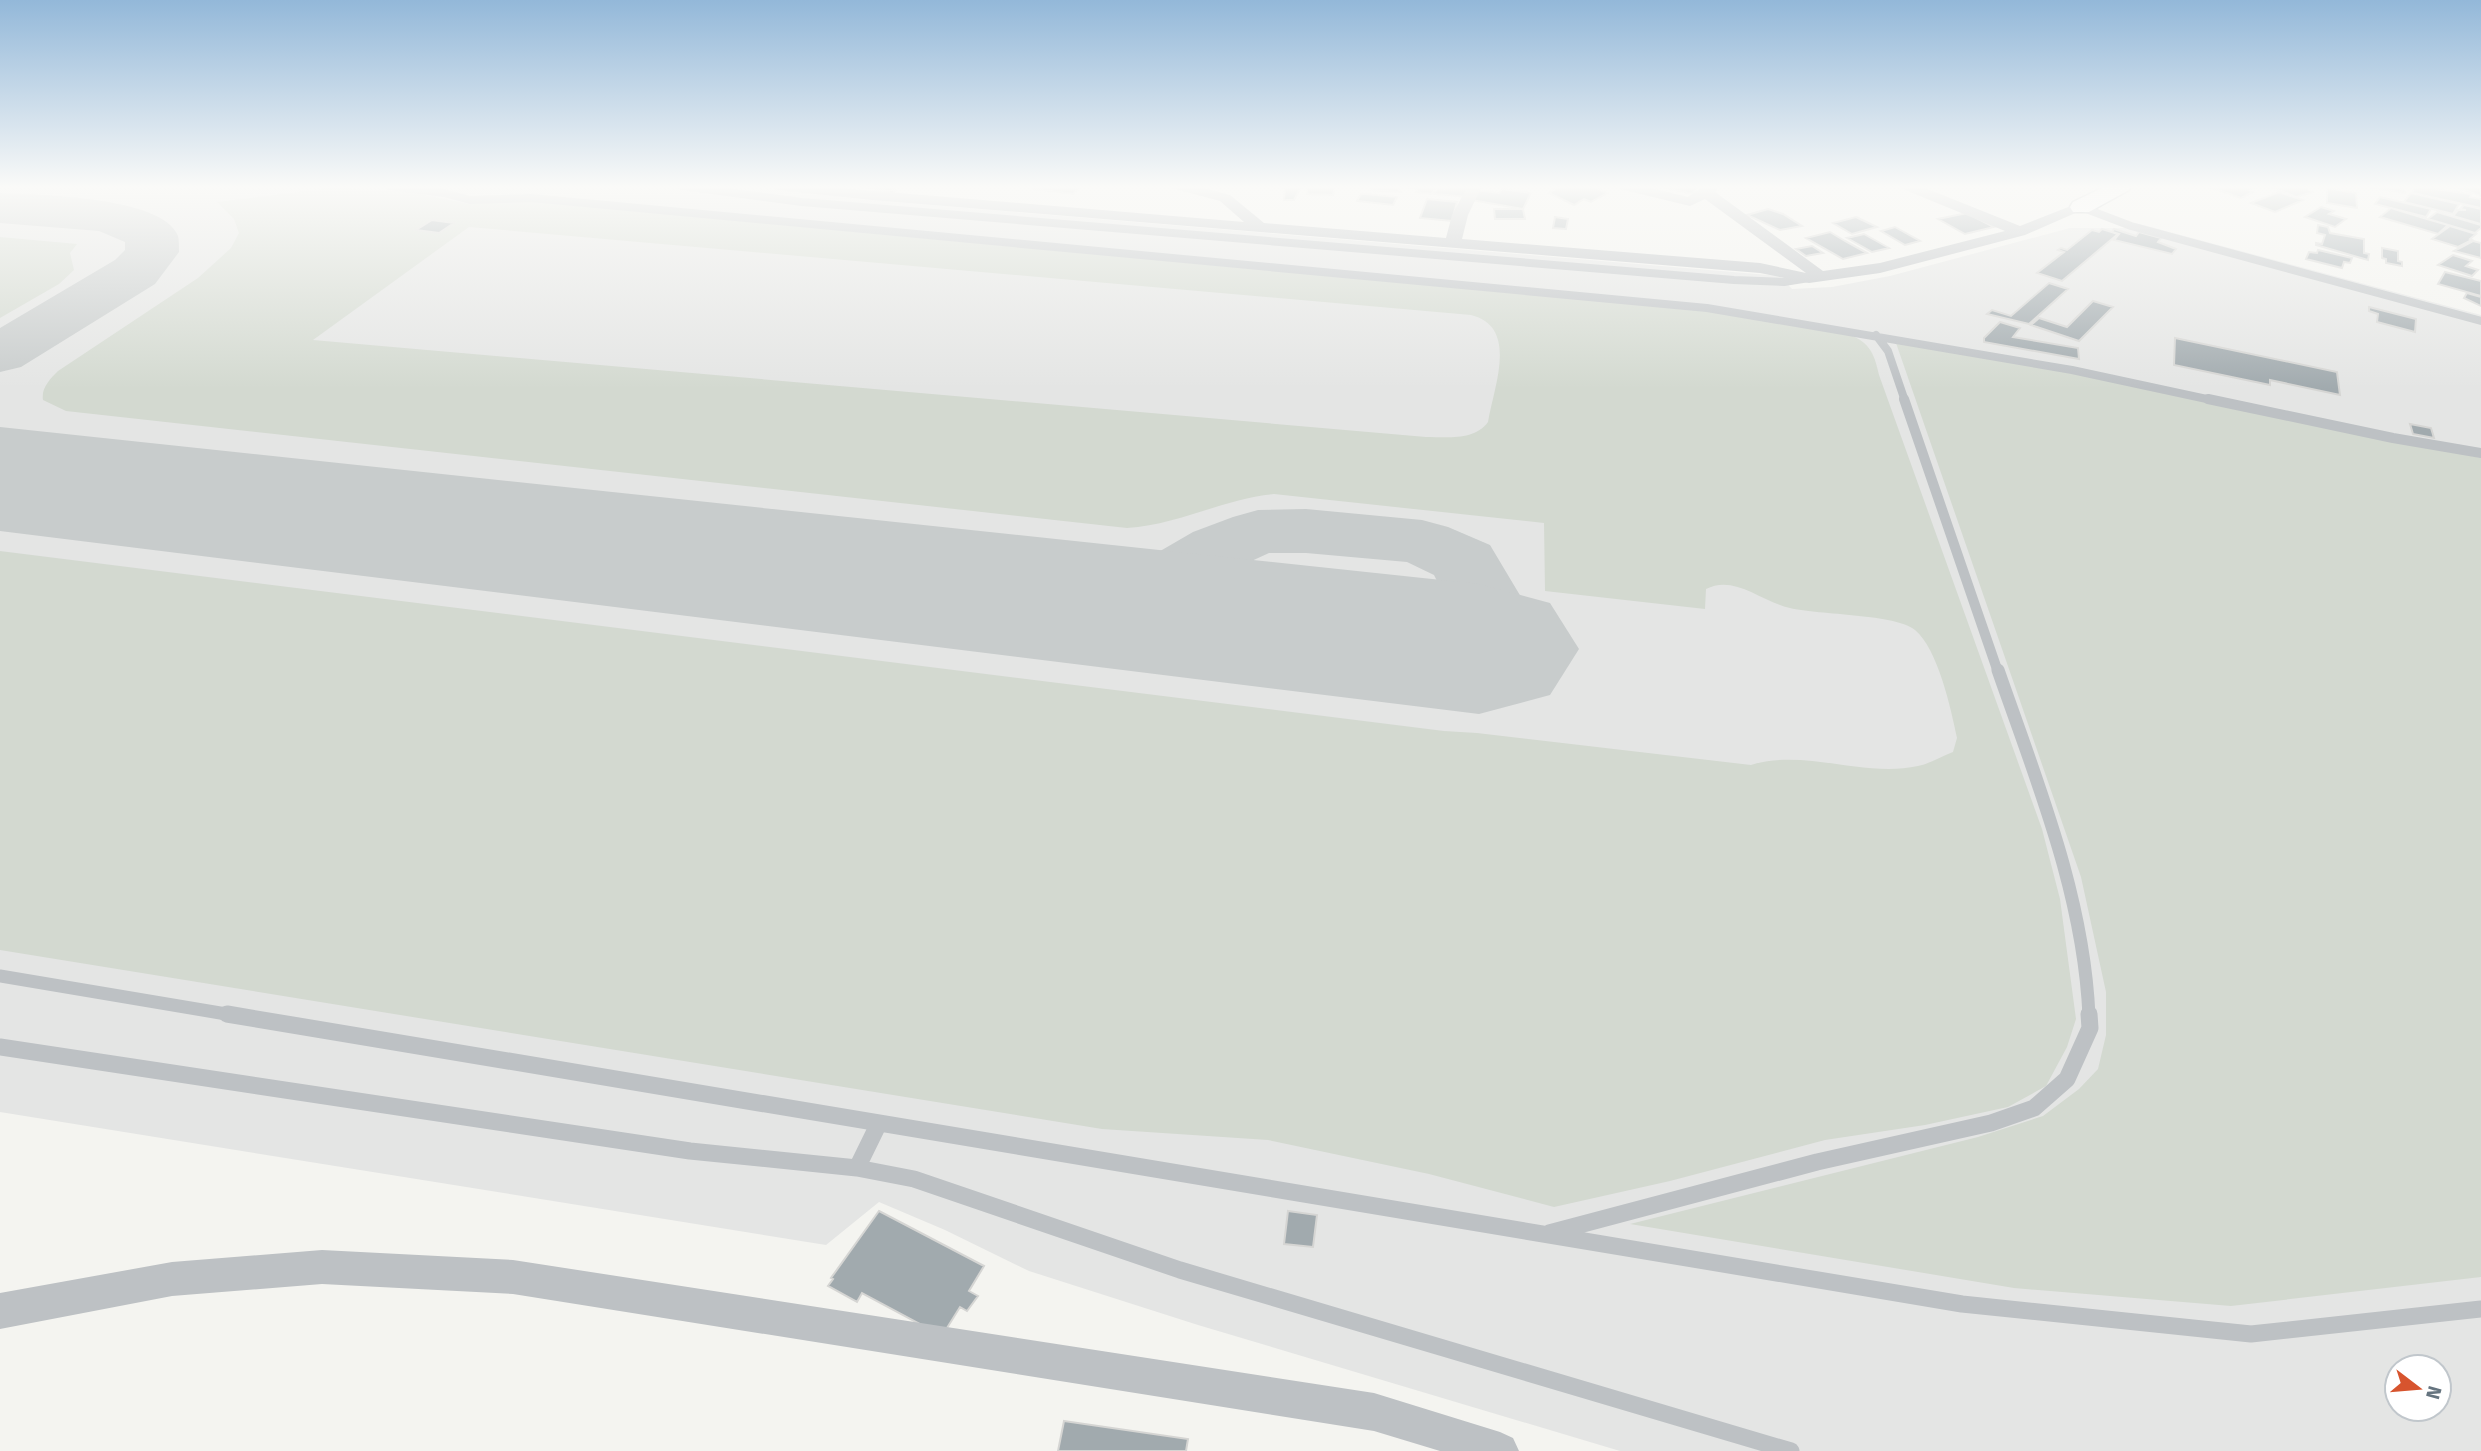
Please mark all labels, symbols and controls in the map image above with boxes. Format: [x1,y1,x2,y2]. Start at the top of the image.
north arrow [2383,1353,2453,1423]
text: N [2421,1383,2447,1402]

